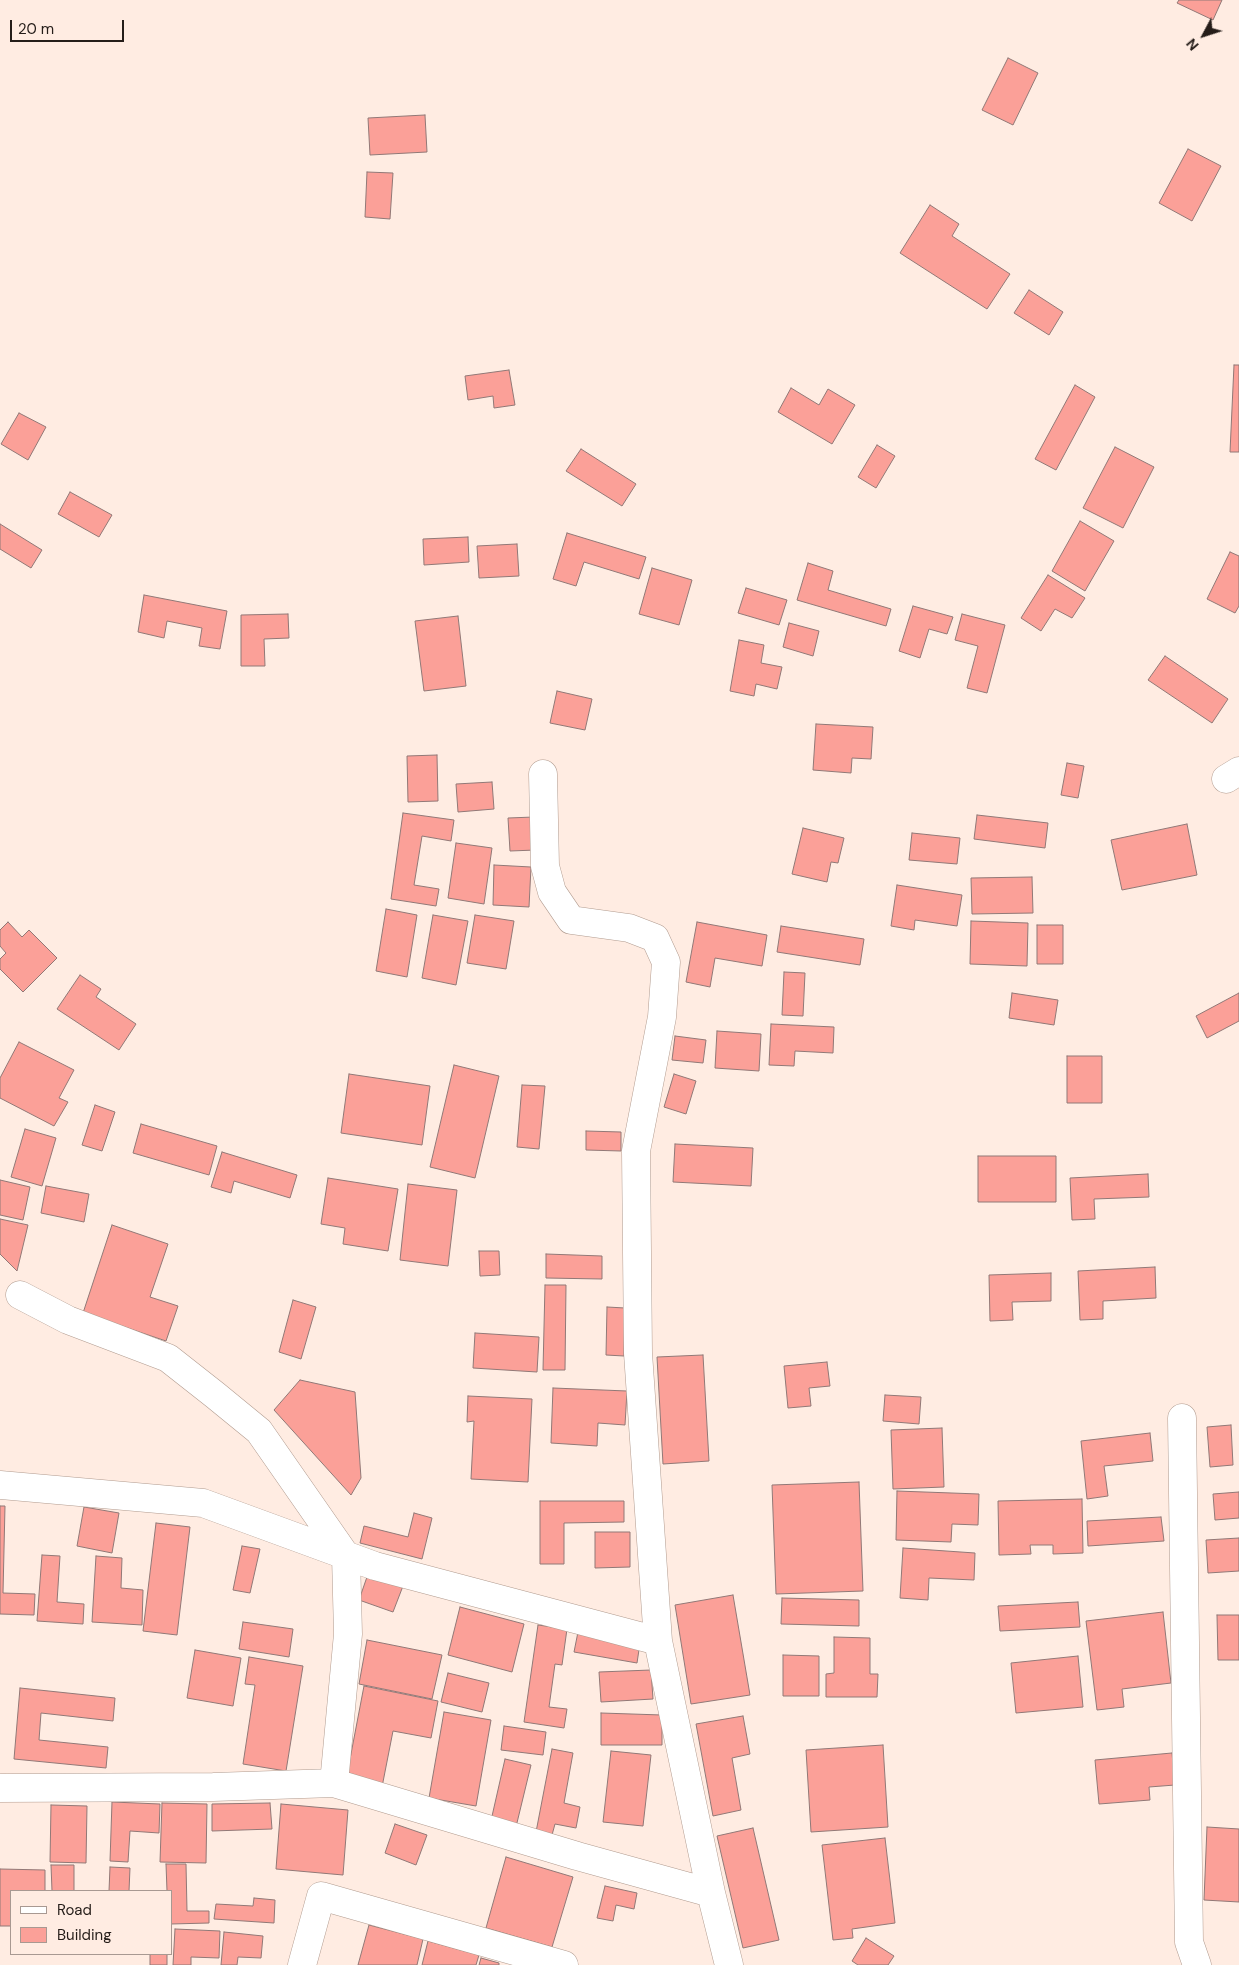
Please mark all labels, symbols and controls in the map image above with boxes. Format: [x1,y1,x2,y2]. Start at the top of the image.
scale bar [12,10,126,42]
north arrow [1179,10,1229,60]
text: 20 m [18,19,54,39]
text: N [1182,35,1203,54]
legend [10,1890,172,1955]
text: Road [57,1900,92,1920]
text: Building [57,1925,112,1945]

